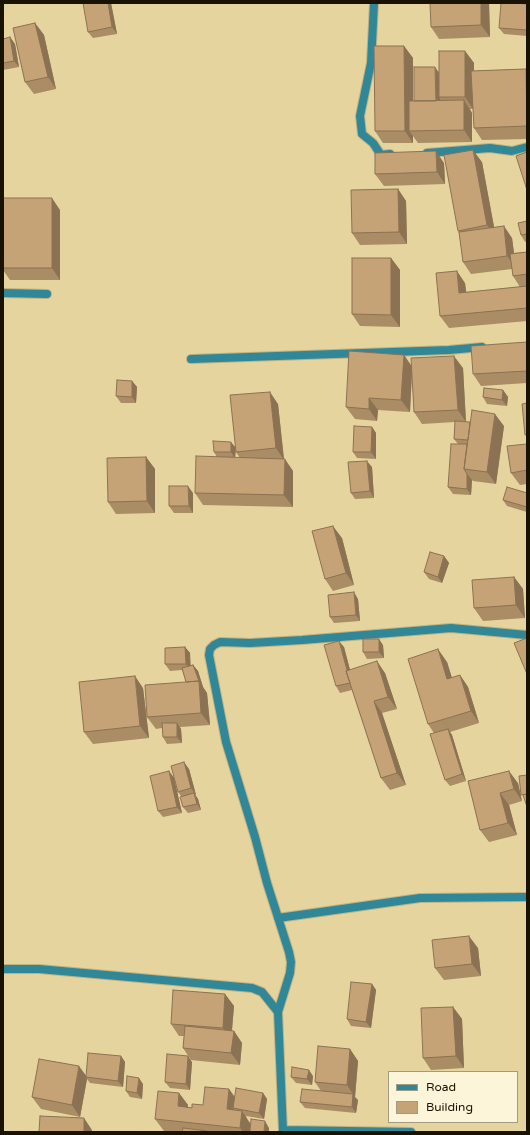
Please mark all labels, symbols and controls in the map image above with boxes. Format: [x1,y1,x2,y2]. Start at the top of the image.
legend [388,1071,518,1123]
text: Road [426,1080,456,1094]
text: Building [426,1100,473,1114]

